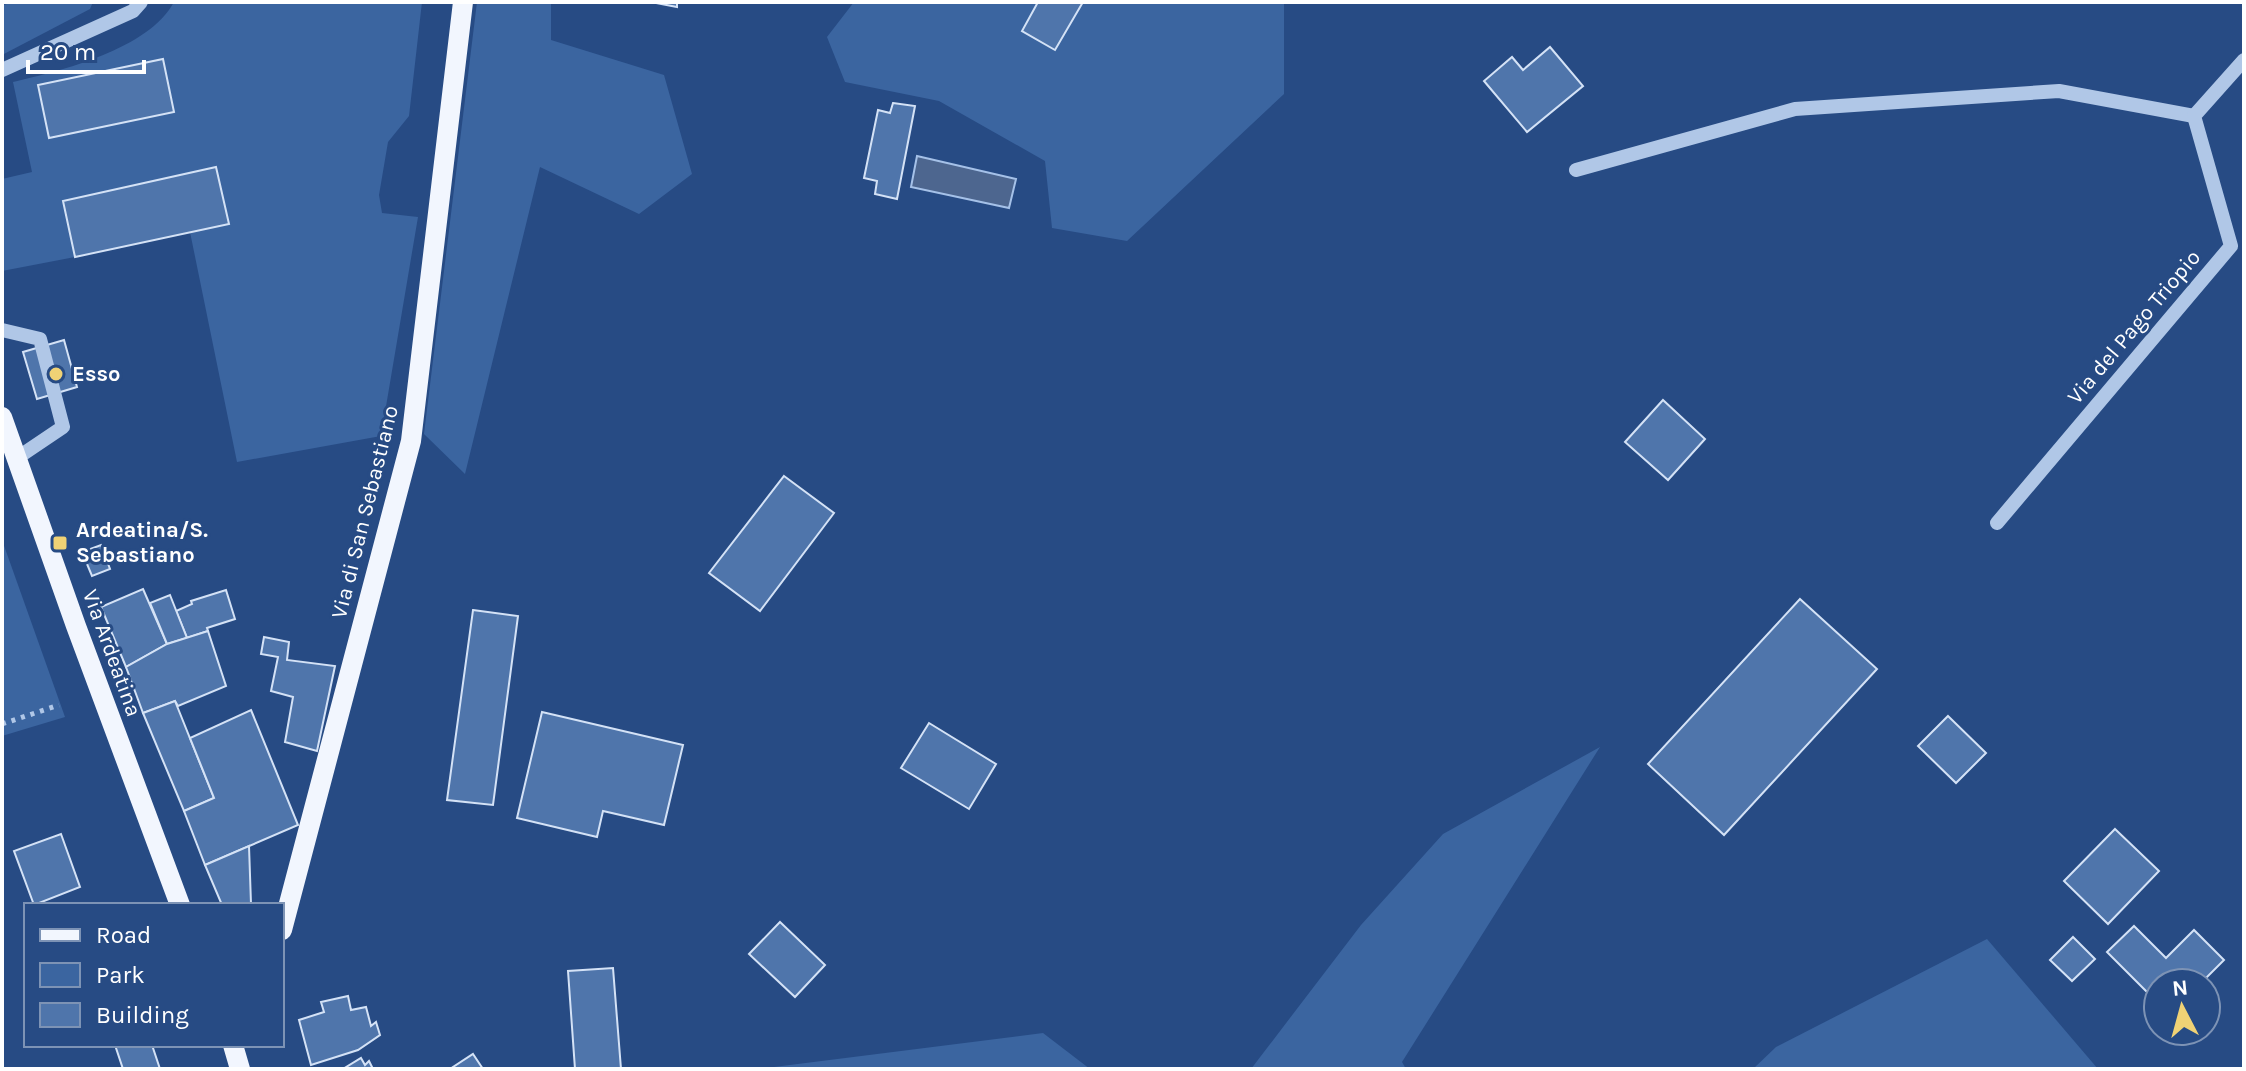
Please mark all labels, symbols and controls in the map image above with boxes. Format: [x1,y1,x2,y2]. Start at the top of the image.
scale bar [28,24,144,74]
text: 20 m [40,38,96,66]
street label: Via del Pago Triopio [2062,245,2206,409]
place label: Esso [72,361,121,387]
marker: Esso [47,365,65,383]
street label: Via di San Sebastiano [326,403,404,621]
place label: Ardeatina/S. Sebastiano [76,517,208,568]
marker: Ardeatina/S. Sebastiano [51,534,69,552]
street label: Via Ardeatina [77,586,147,720]
legend [24,903,284,1047]
text: Road [96,921,151,949]
text: Park [96,961,145,989]
north arrow [2142,967,2222,1047]
text: N [2171,974,2189,1002]
text: Building [96,1001,189,1029]

